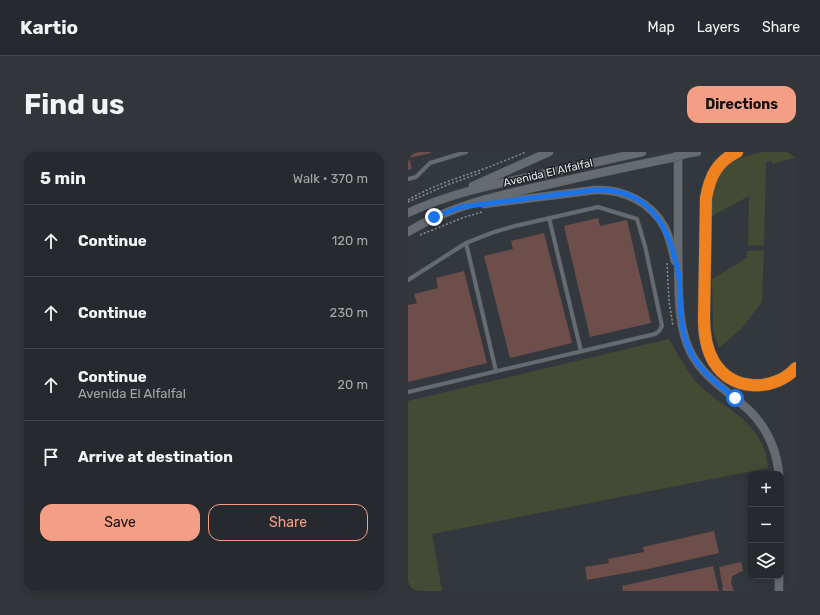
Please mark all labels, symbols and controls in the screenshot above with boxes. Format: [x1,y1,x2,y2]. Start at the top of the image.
text: Kartio [20,16,78,39]
text: Map [648,19,675,36]
text: Layers [697,19,740,36]
text: Share [762,19,800,36]
button: Directions [687,86,796,123]
text: Find us [24,88,124,121]
street label: Avenida El Alfalfal [502,156,594,190]
text: 5 min [40,168,86,188]
text: Walk · 370 m [293,171,368,186]
route end [425,208,443,226]
icon: ahead [40,230,62,252]
text: Continue [78,232,147,250]
text: 120 m [332,233,368,248]
icon: ahead [40,302,62,324]
text: Continue [78,304,147,322]
text: 230 m [330,305,368,320]
text: Continue [78,368,147,386]
icon: ahead [40,374,62,396]
text: 20 m [337,377,368,392]
text: Avenida El Alfalfal [78,386,186,401]
route start [726,389,744,407]
icon: arrive [40,446,62,468]
text: Arrive at destination [78,448,233,466]
map controls [748,471,784,579]
button: + [748,471,784,507]
button: Save [40,504,200,541]
button: Share [208,504,368,541]
button: − [748,507,784,543]
button: layers [748,543,784,579]

